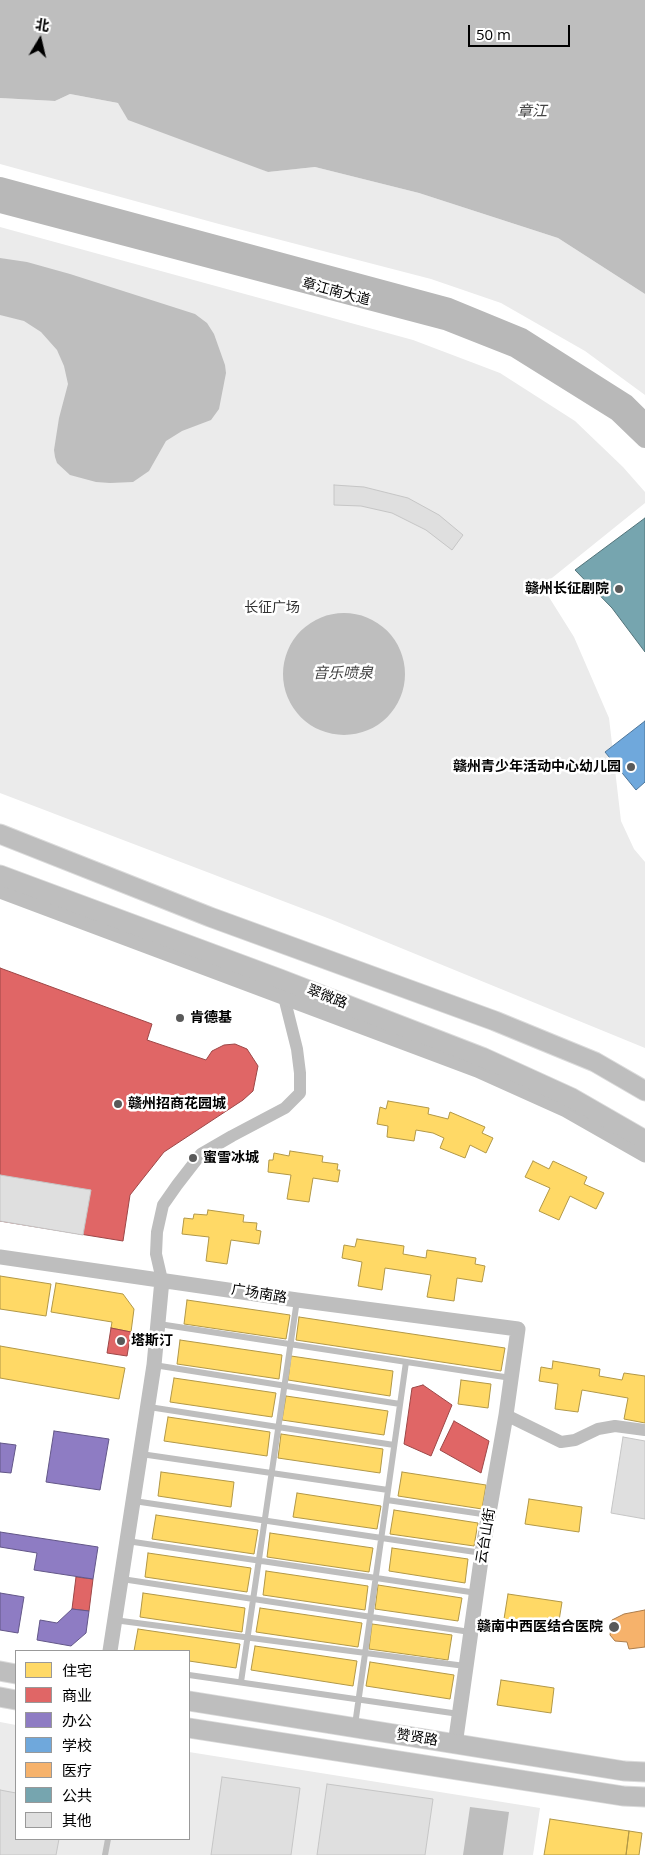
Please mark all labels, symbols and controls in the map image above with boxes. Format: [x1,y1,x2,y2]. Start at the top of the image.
text: 北 [34,14,51,35]
north arrow [15,15,65,65]
scale bar [470,15,572,47]
text: 50 m [476,24,511,44]
water label: 章江 [517,103,547,121]
street label: 章江南大道 [300,275,372,309]
place label: 赣州长征剧院 [525,581,609,597]
marker: 赣州长征剧院 [613,583,625,595]
park label: 长征广场 [244,600,300,616]
water label: 音乐喷泉 [313,665,373,683]
place label: 赣州青少年活动中心幼儿园 [453,759,621,775]
marker: 赣州青少年活动中心幼儿园 [625,761,637,773]
street label: 翠微路 [304,982,350,1012]
place label: 肯德基 [190,1010,232,1026]
marker: 肯德基 [174,1012,186,1024]
place label: 赣州招商花园城 [128,1096,226,1112]
marker: 赣州招商花园城 [112,1098,124,1110]
place label: 蜜雪冰城 [203,1150,259,1166]
marker: 蜜雪冰城 [187,1152,199,1164]
street label: 广场南路 [230,1281,288,1307]
place label: 塔斯汀 [131,1333,173,1349]
marker: 塔斯汀 [115,1335,127,1347]
street label: 云台山街 [473,1507,499,1565]
place label: 赣南中西医结合医院 [477,1619,603,1635]
marker: 赣南中西医结合医院 [607,1620,621,1634]
legend [15,1650,190,1840]
text: 住宅 [62,1660,92,1680]
text: 商业 [62,1685,92,1705]
text: 办公 [62,1710,92,1730]
street label: 赞贤路 [395,1726,439,1750]
text: 学校 [62,1735,92,1755]
text: 医疗 [62,1760,92,1780]
text: 公共 [62,1785,92,1805]
text: 其他 [62,1810,92,1830]

